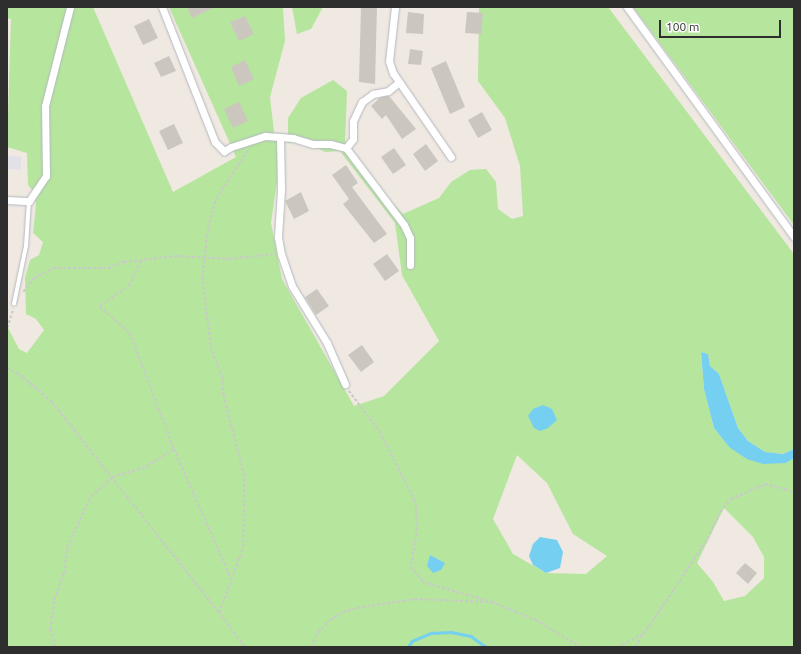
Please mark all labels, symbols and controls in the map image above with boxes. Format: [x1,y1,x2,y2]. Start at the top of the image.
scale bar [661,12,783,38]
text: 100 m [666,20,699,33]

